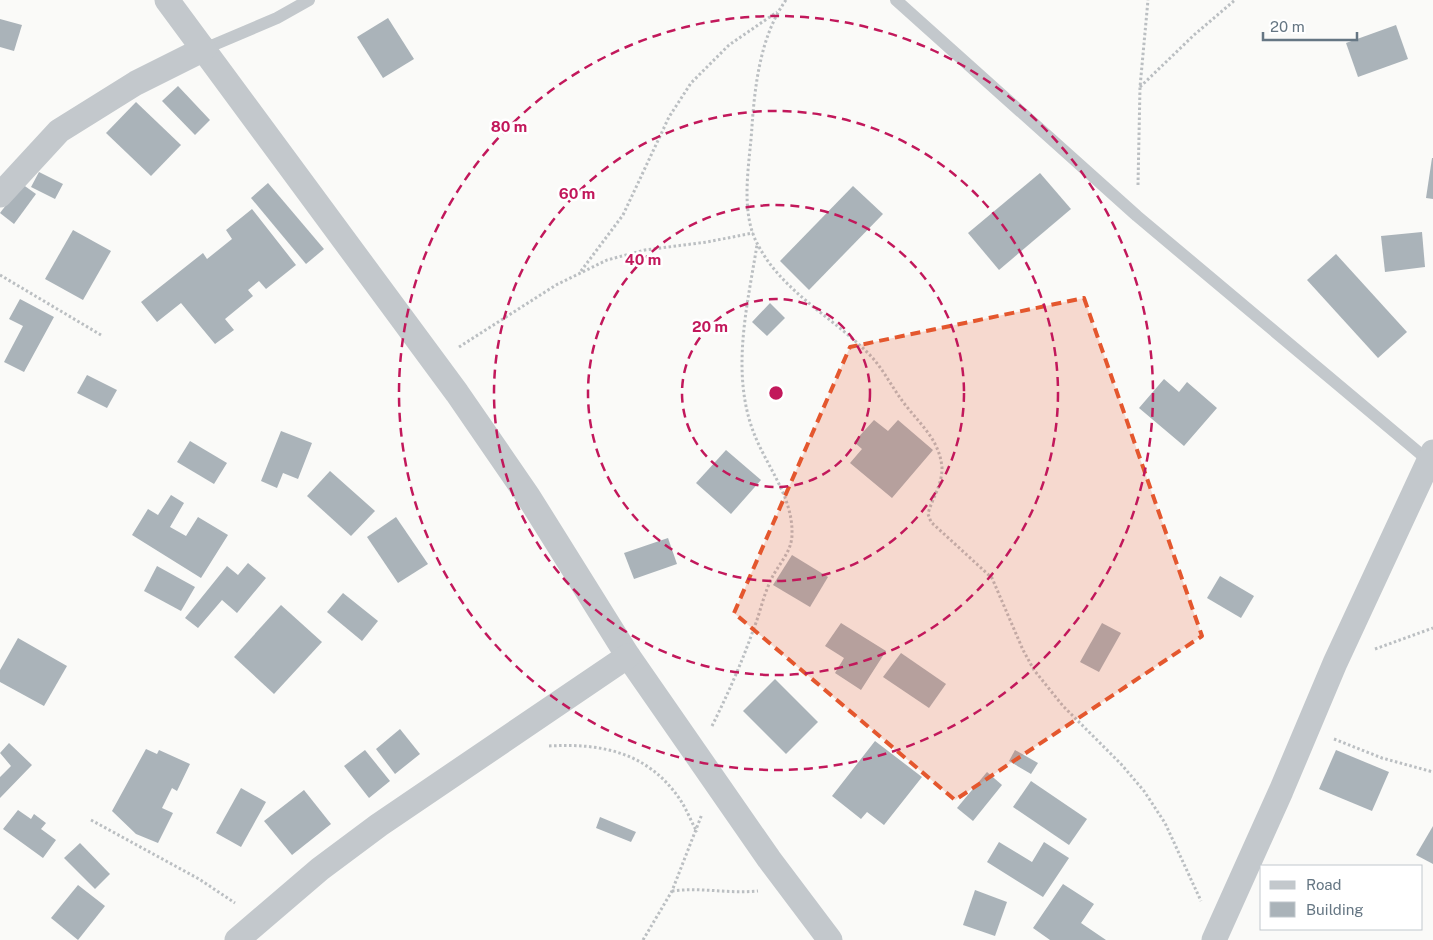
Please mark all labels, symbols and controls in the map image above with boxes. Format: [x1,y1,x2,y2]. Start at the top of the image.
scale bar [1263,10,1357,42]
text: 20 m [1270,18,1305,35]
text: 80 m [491,118,527,135]
text: 60 m [559,185,595,202]
text: 40 m [625,251,661,268]
text: 20 m [692,318,728,335]
centre of rings [767,384,785,402]
legend [1260,865,1423,930]
text: Road [1306,876,1342,893]
text: Building [1306,901,1364,918]

